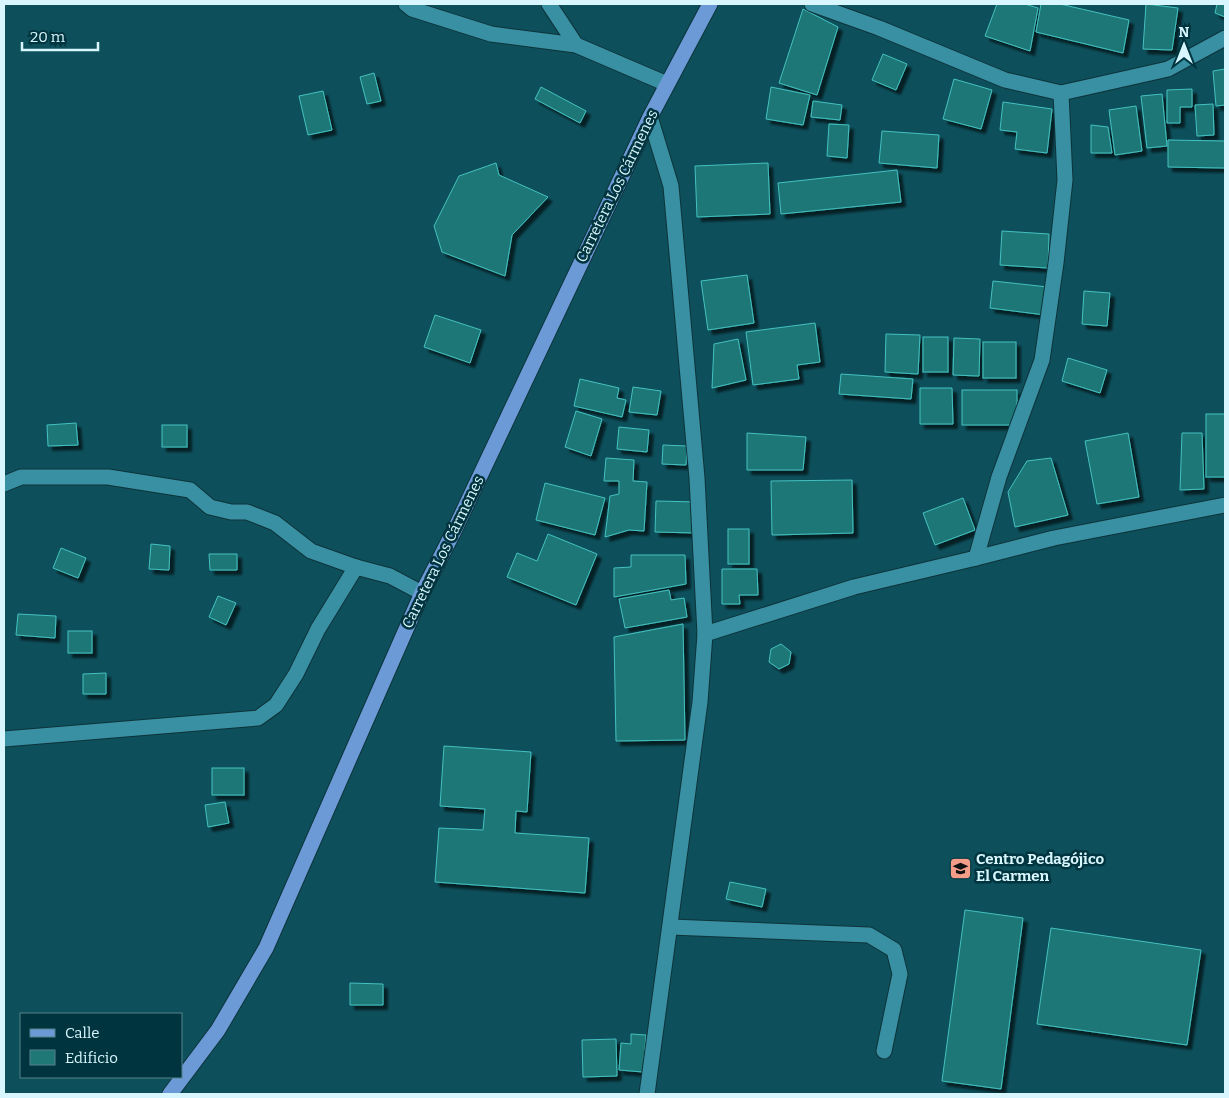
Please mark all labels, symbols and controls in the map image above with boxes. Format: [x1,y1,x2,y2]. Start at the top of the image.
scale bar [22,20,99,52]
north arrow [1159,20,1209,70]
text: N [1179,24,1190,41]
text: 20 m [30,28,66,46]
street label: Carretera Los Cármenes [572,107,662,265]
street label: Carretera Los Cármenes [398,473,488,631]
place label: Centro Pedagójico El Carmen [976,850,1104,885]
school or university icon: Centro Pedagójico El Carmen [948,856,972,880]
legend [20,1013,182,1078]
text: Calle [65,1024,99,1042]
text: Edificio [65,1049,118,1067]

